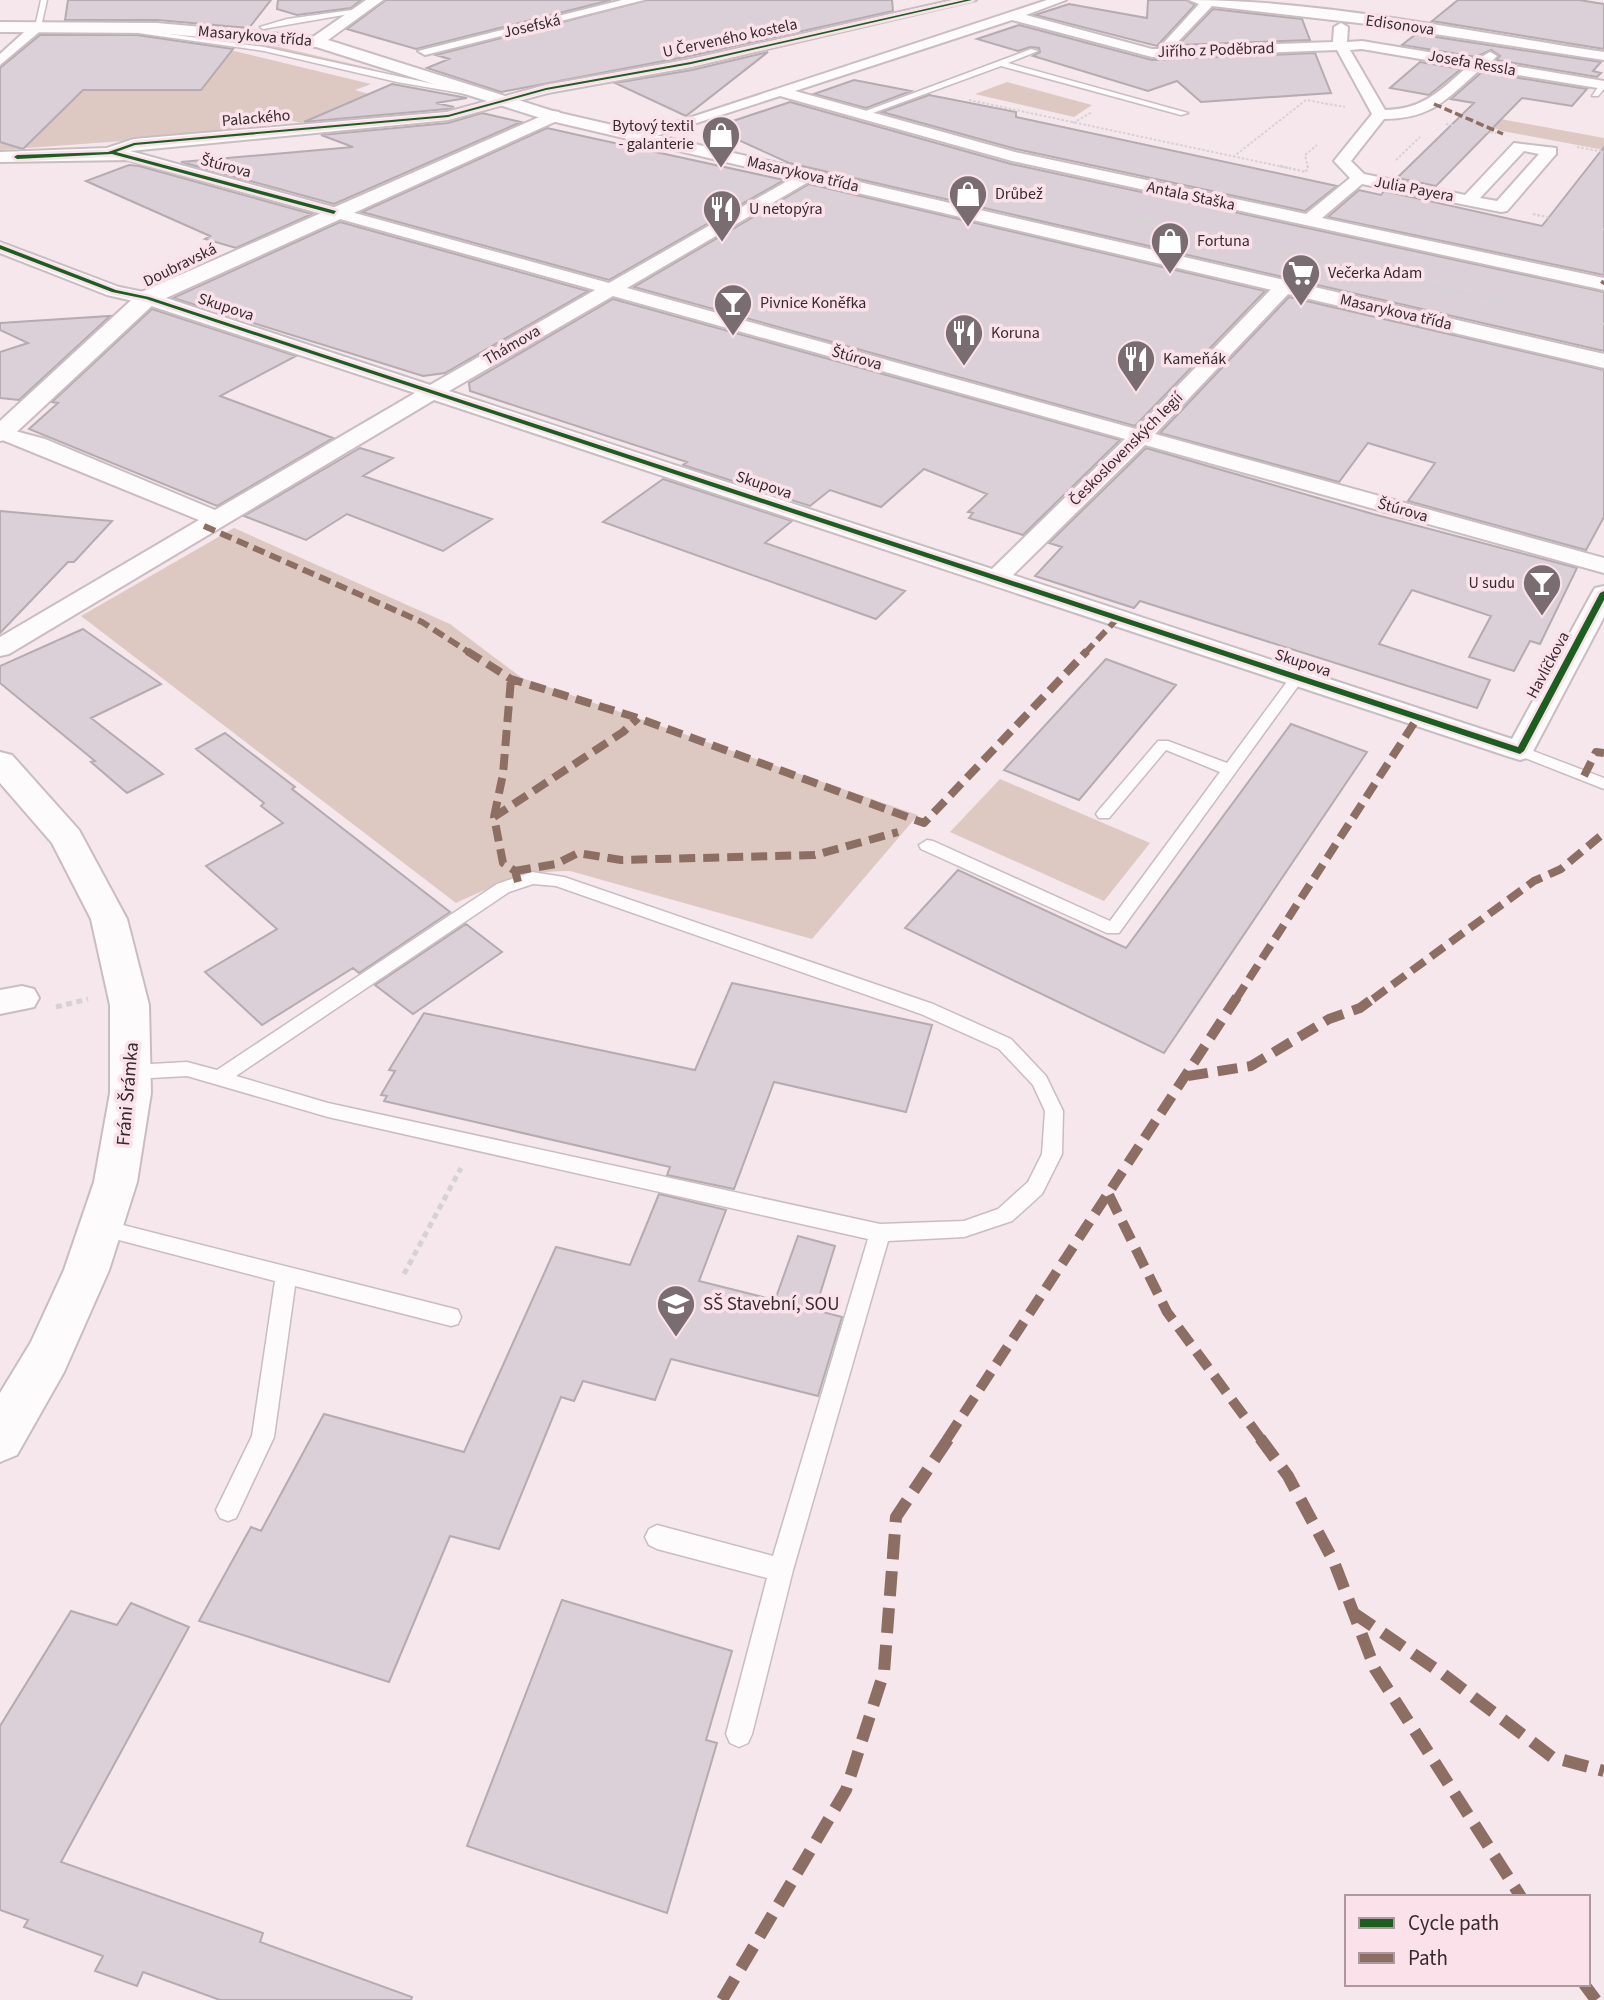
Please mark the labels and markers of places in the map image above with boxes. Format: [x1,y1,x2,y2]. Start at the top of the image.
shop icon: Bytový textil - galanterie [700,114,742,169]
place label: Bytový textil - galanterie [612,115,694,155]
shop icon: Drůbež [947,173,989,228]
place label: Drůbež [995,183,1043,205]
restaurant icon: U netopýra [701,188,743,243]
place label: U netopýra [749,198,822,220]
shop icon: Fortuna [1149,220,1191,275]
place label: Fortuna [1197,230,1250,252]
supermarket icon: Večerka Adam [1280,252,1322,307]
place label: Večerka Adam [1328,262,1422,284]
bar icon: Pivnice Koněfka [712,282,754,337]
place label: Pivnice Koněfka [760,292,866,314]
restaurant icon: Koruna [943,312,985,367]
place label: Koruna [991,322,1040,344]
restaurant icon: Kameňák [1115,338,1157,393]
place label: Kameňák [1163,348,1226,370]
bar icon: U sudu [1521,562,1563,617]
place label: U sudu [1468,572,1515,594]
school or university icon: SŠ Stavební, SOU [655,1283,697,1338]
place label: SŠ Stavební, SOU [703,1291,839,1318]

